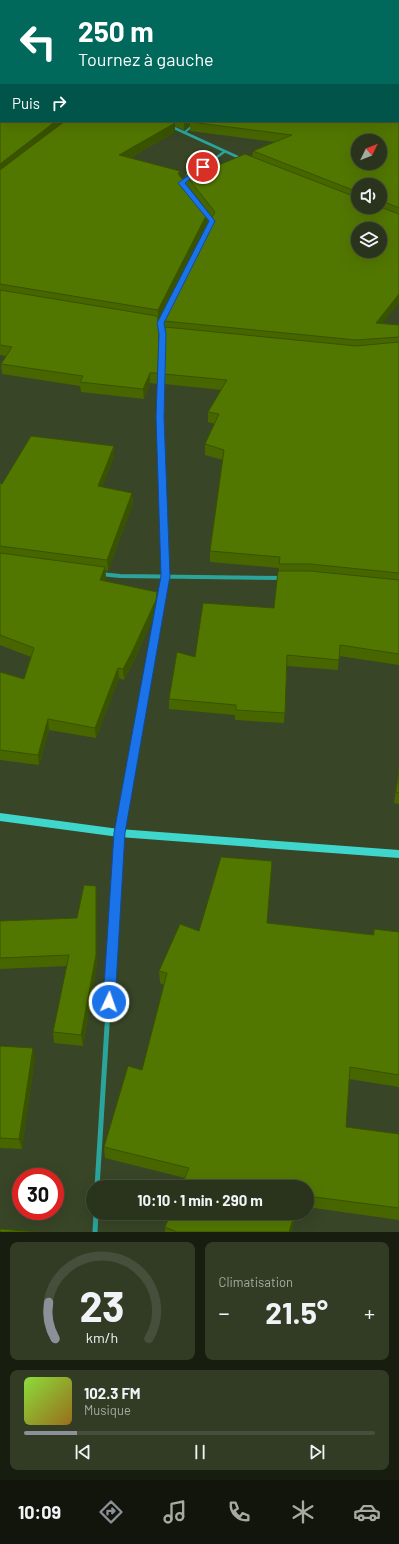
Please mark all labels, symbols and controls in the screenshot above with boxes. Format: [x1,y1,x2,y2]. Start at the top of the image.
text: 250 m [78,14,154,48]
icon: left [12,16,64,68]
text: Tournez à gauche [78,48,214,70]
icon: right [48,92,70,114]
text: Puis [12,94,40,112]
north arrow [351,134,387,170]
map controls [351,134,387,258]
pin [186,150,220,184]
icon: arrive [192,156,214,178]
button: sound [351,178,387,214]
button: layers [351,222,387,258]
position arrow [88,981,130,1023]
speed limit sign: 30 [12,1168,64,1220]
text: 10:10 · 1 min · 290 m [137,1191,263,1209]
text: Climatisation [219,1274,293,1290]
text: 23 [80,1280,125,1330]
text: 21.5° [265,1294,328,1330]
text: − [219,1299,230,1325]
text: + [364,1299,375,1325]
text: km/h [86,1329,118,1346]
text: 102.3 FM [84,1384,141,1402]
text: Musique [84,1402,131,1418]
icon: previous [72,1441,94,1463]
icon: pause [189,1441,211,1463]
icon: next [306,1441,328,1463]
icon: directions [97,1498,125,1526]
icon: music [161,1498,189,1526]
icon: phone [225,1498,253,1526]
icon: climate [289,1498,317,1526]
icon: car [353,1498,381,1526]
text: 10:09 [18,1501,61,1523]

